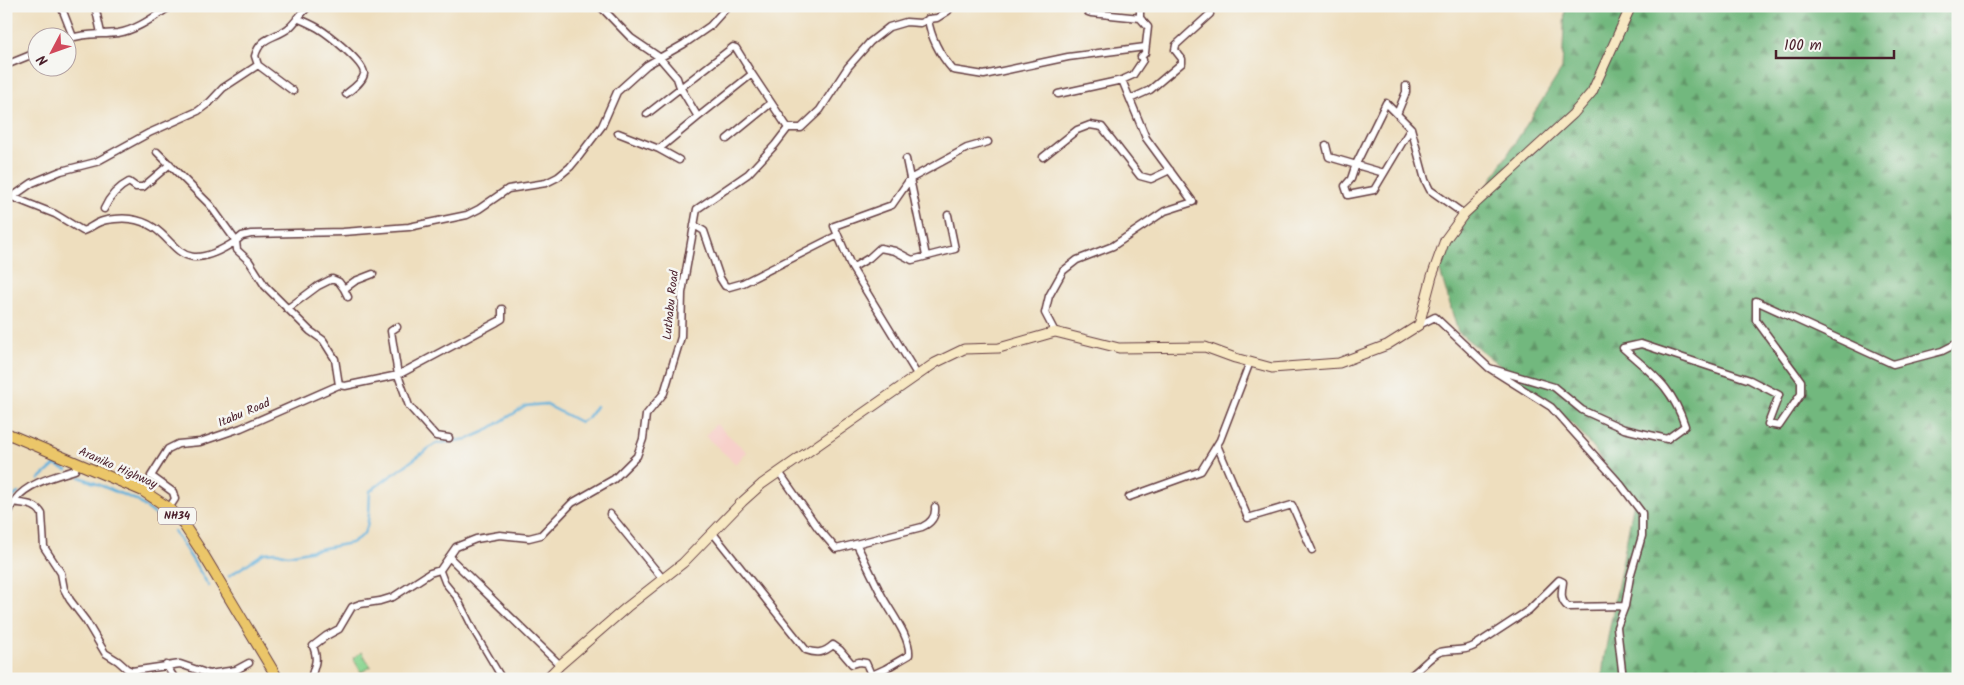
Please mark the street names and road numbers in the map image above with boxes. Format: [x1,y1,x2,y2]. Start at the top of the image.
street label: Luthabu Road [658,268,684,341]
street label: Itabu Road [215,393,274,432]
street label: Araniko Highway [76,442,161,494]
road number: NH34 [158,508,196,524]

